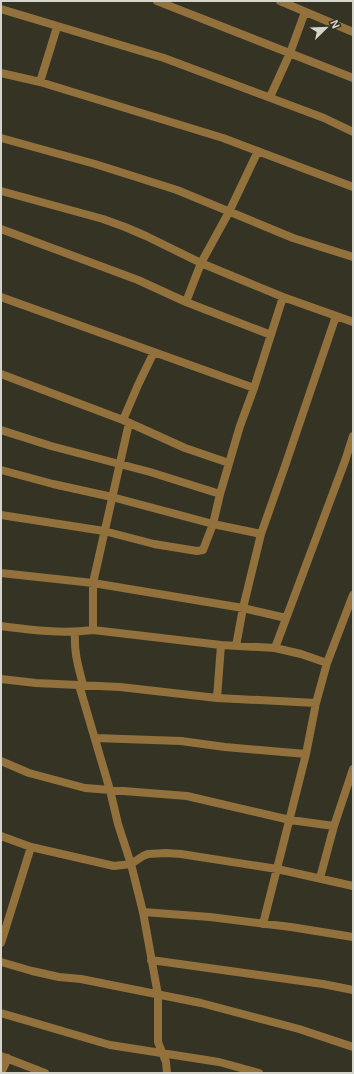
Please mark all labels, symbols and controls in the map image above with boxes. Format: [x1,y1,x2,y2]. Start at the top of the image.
north arrow [306,8,346,48]
text: N [328,18,342,30]

